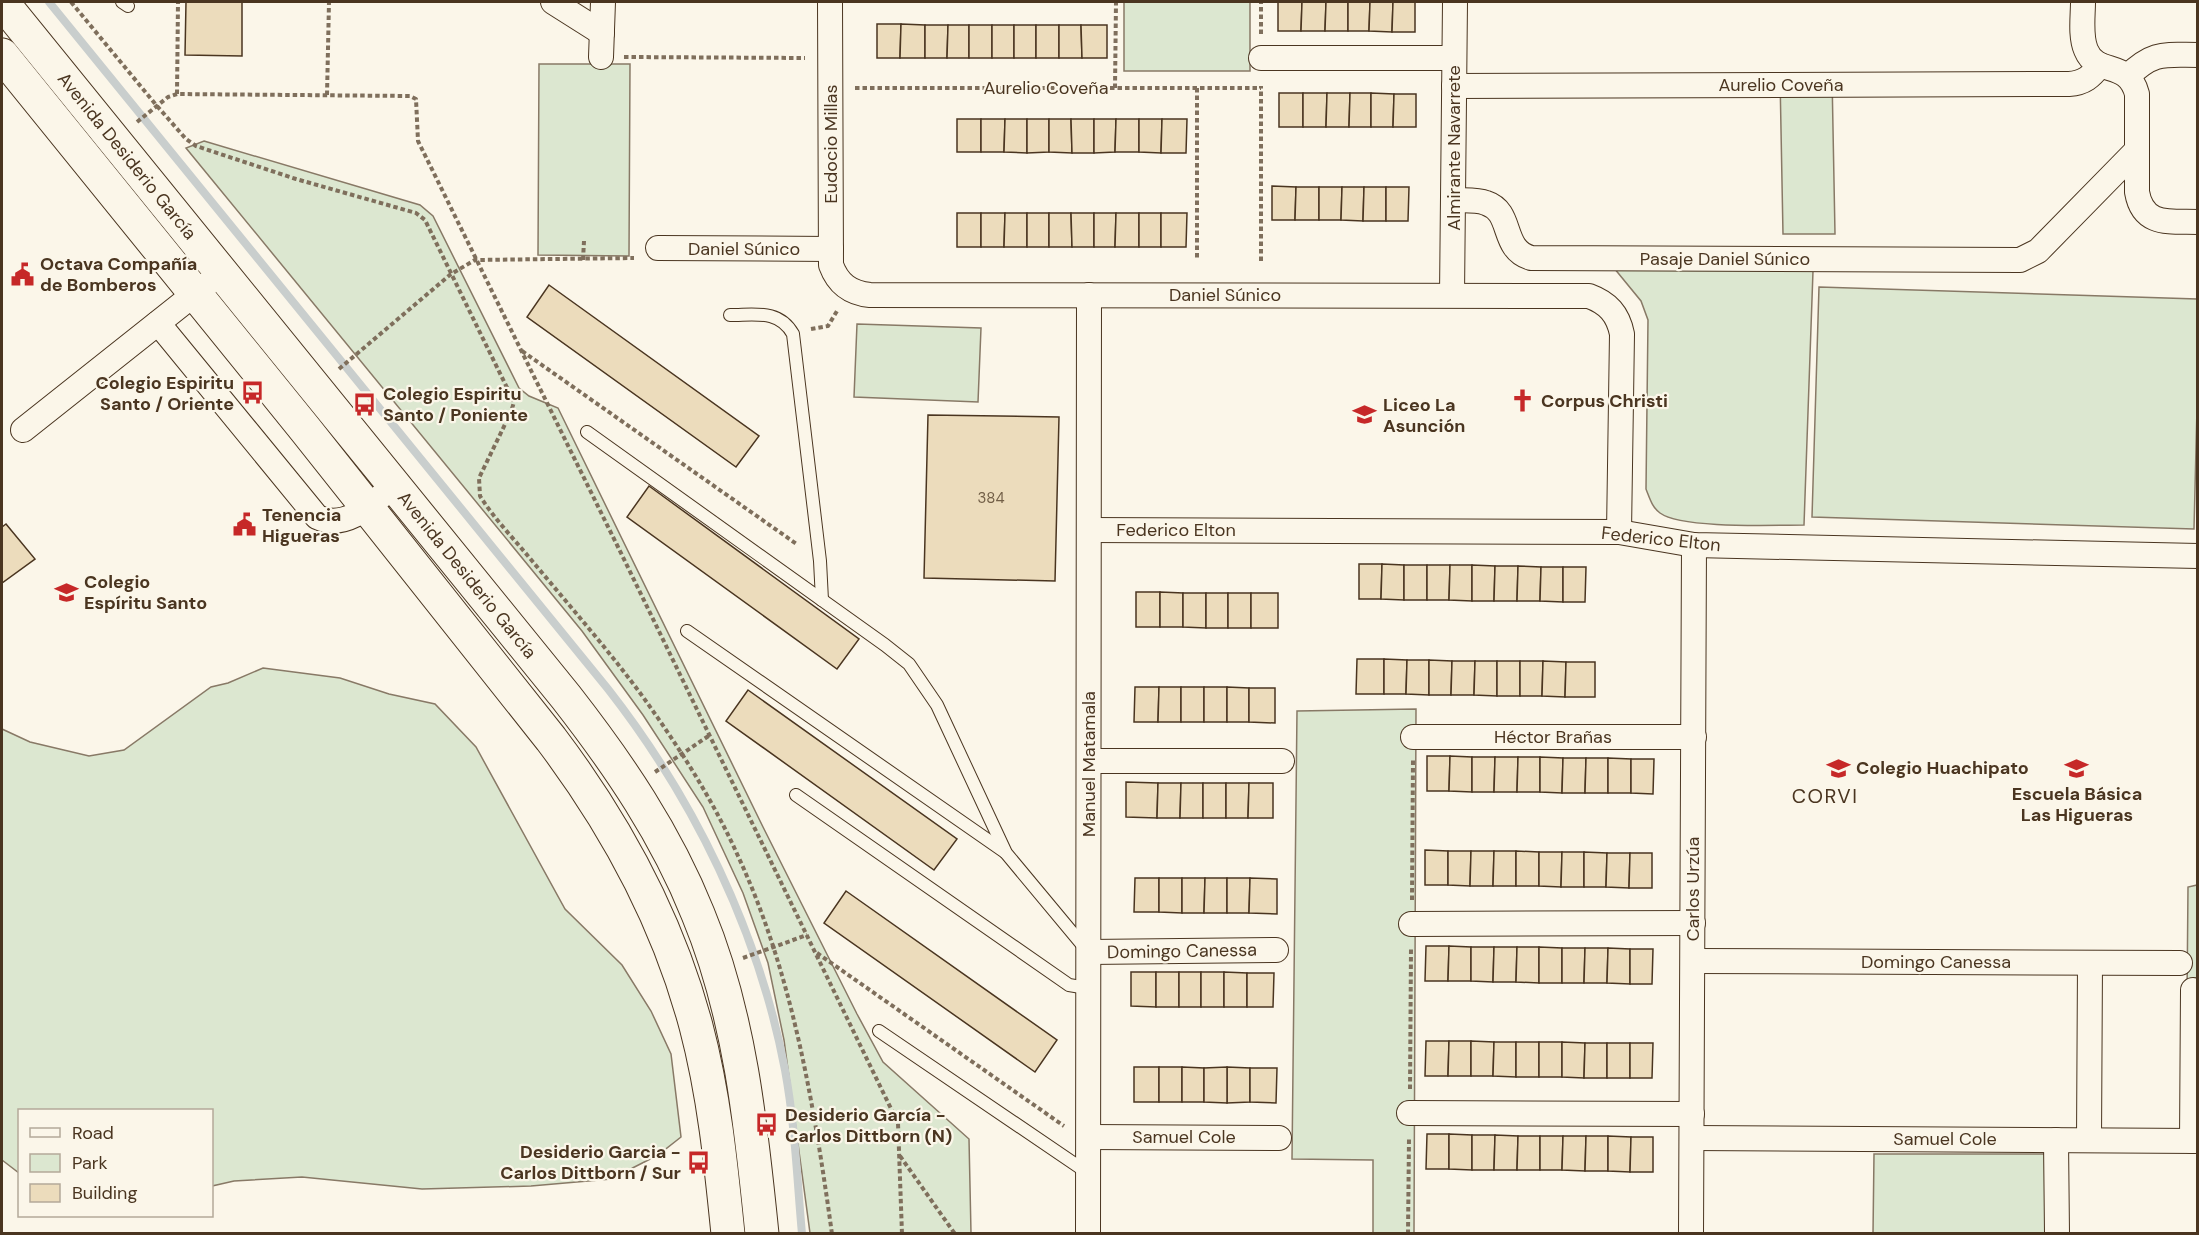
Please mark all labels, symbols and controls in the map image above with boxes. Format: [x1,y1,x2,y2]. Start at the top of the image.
street label: Almirante Navarrete [1442,65,1466,231]
street label: Avenida Desiderio García [52,67,202,245]
street label: Aurelio Coveña [1719,73,1843,97]
street label: Aurelio Coveña [984,76,1108,100]
street label: Eudocio Millas [819,85,843,203]
street label: Daniel Súnico [688,237,800,261]
street label: Pasaje Daniel Súnico [1640,247,1810,271]
place label: Octava Compañía de Bomberos [40,252,197,297]
public building icon: Octava Compañía de Bomberos [9,261,35,287]
street label: Daniel Súnico [1169,283,1281,307]
place label: Colegio Espiritu Santo / Oriente [95,371,234,416]
bus stop icon: Colegio Espiritu Santo / Oriente [239,380,265,406]
place label: Colegio Espiritu Santo / Poniente [383,382,528,427]
church icon: Corpus Christi [1510,388,1536,414]
place label: Corpus Christi [1541,389,1668,413]
bus stop icon: Colegio Espiritu Santo / Poniente [352,391,378,417]
place label: Liceo La Asunción [1383,393,1465,438]
school or university icon: Liceo La Asunción [1352,402,1378,428]
street label: Avenida Desiderio García [392,486,542,664]
house number: 384 [977,488,1005,508]
place label: Tenencia Higueras [262,503,341,548]
public building icon: Tenencia Higueras [231,512,257,538]
street label: Federico Elton [1116,518,1236,542]
street label: Federico Elton [1600,521,1722,557]
place label: Colegio Espíritu Santo [84,570,207,615]
school or university icon: Colegio Espíritu Santo [53,579,79,605]
street label: Manuel Matamala [1077,691,1101,837]
street label: Héctor Brañas [1494,725,1612,749]
school or university icon: Colegio Huachipato [1825,755,1851,781]
school or university icon: Escuela Básica Las Higueras [2064,755,2090,781]
place label: Colegio Huachipato [1856,756,2029,780]
place label: Escuela Básica Las Higueras [2012,782,2142,827]
district label: CORVI [1792,783,1858,809]
street label: Carlos Urzúa [1681,837,1705,941]
street label: Domingo Canessa [1107,938,1257,964]
street label: Domingo Canessa [1861,950,2011,974]
place label: Desiderio García - Carlos Dittborn (N) [785,1103,952,1148]
legend [18,1109,213,1217]
bus stop icon: Desiderio García - Carlos Dittborn (N) [754,1112,780,1138]
text: Road [72,1121,114,1145]
street label: Samuel Cole [1132,1125,1236,1149]
street label: Samuel Cole [1893,1127,1997,1151]
place label: Desiderio Garcia - Carlos Dittborn / Sur [500,1140,681,1185]
bus stop icon: Desiderio Garcia - Carlos Dittborn / Sur [686,1149,712,1175]
text: Park [72,1151,108,1175]
text: Building [72,1181,137,1205]

